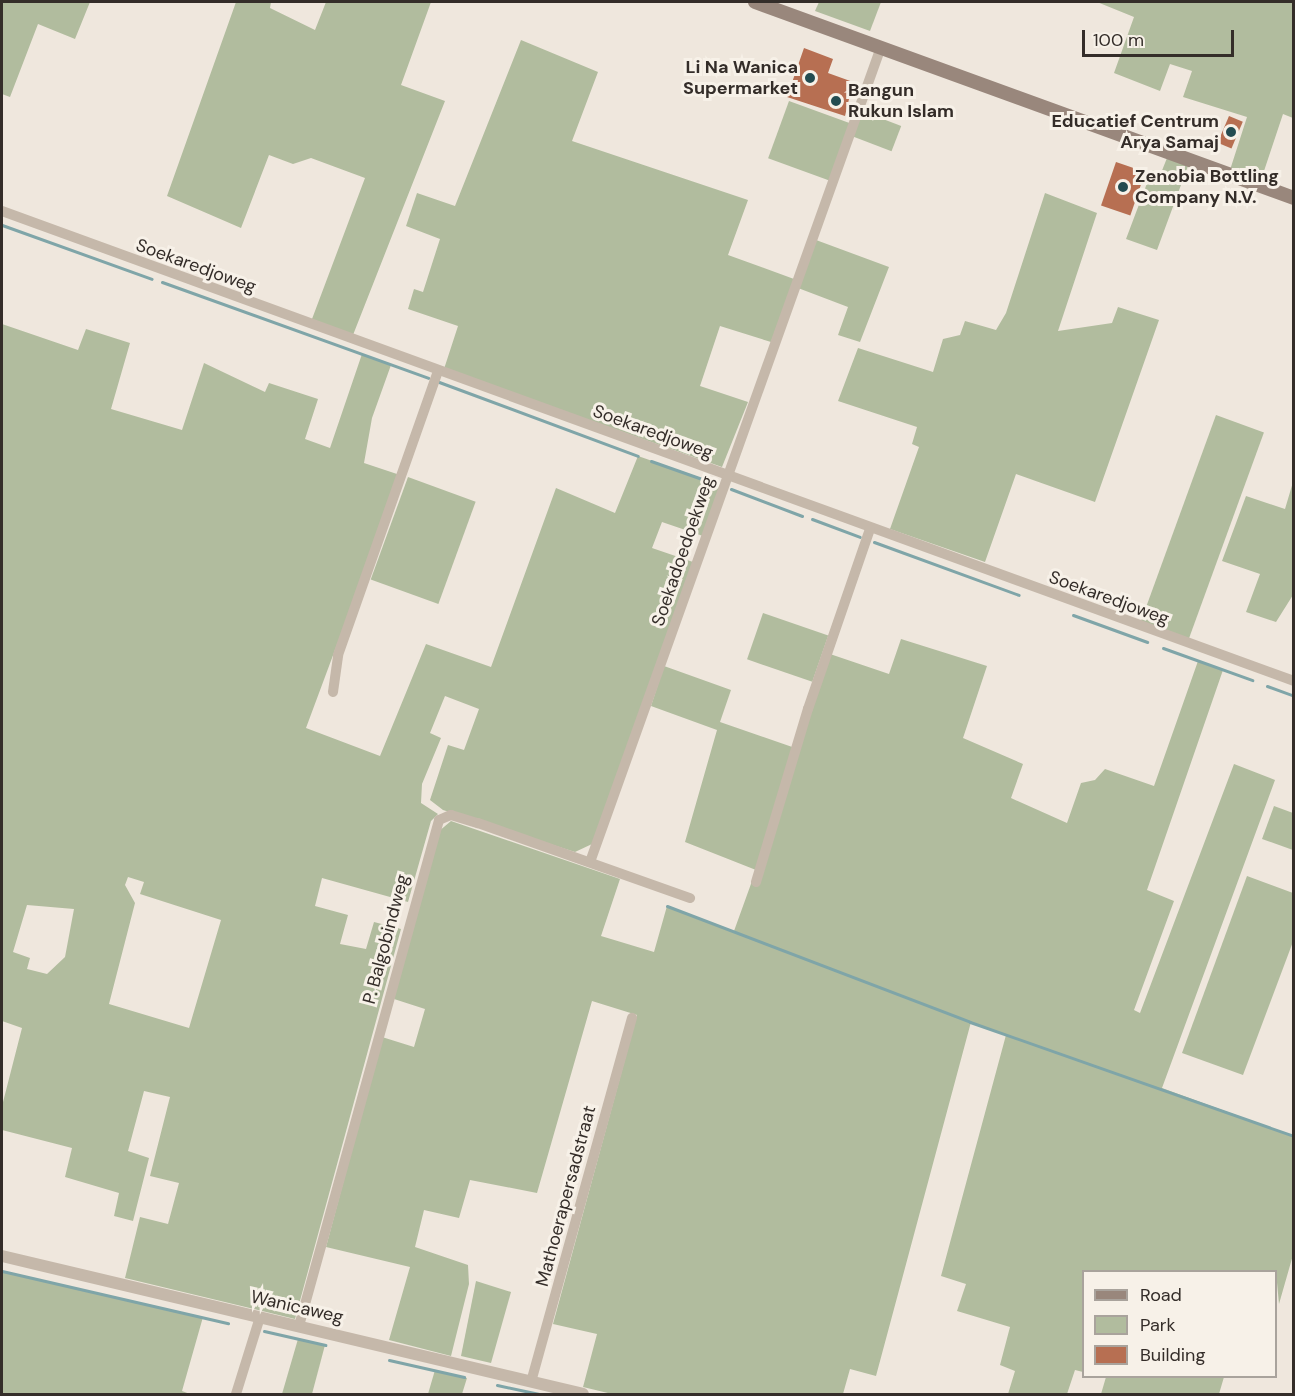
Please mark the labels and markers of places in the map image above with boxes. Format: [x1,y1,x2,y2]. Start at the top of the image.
place label: Li Na Wanica Supermarket [683,57,798,100]
marker: Li Na Wanica Supermarket [803,71,817,85]
place label: Bangun Rukun Islam [848,80,954,122]
marker: Bangun Rukun Islam [829,94,843,108]
place label: Educatief Centrum Arya Samaj [1051,111,1219,154]
marker: Educatief Centrum Arya Samaj [1224,125,1238,139]
place label: Zenobia Bottling Company N.V. [1135,166,1279,208]
marker: Zenobia Bottling Company N.V. [1116,180,1130,194]

